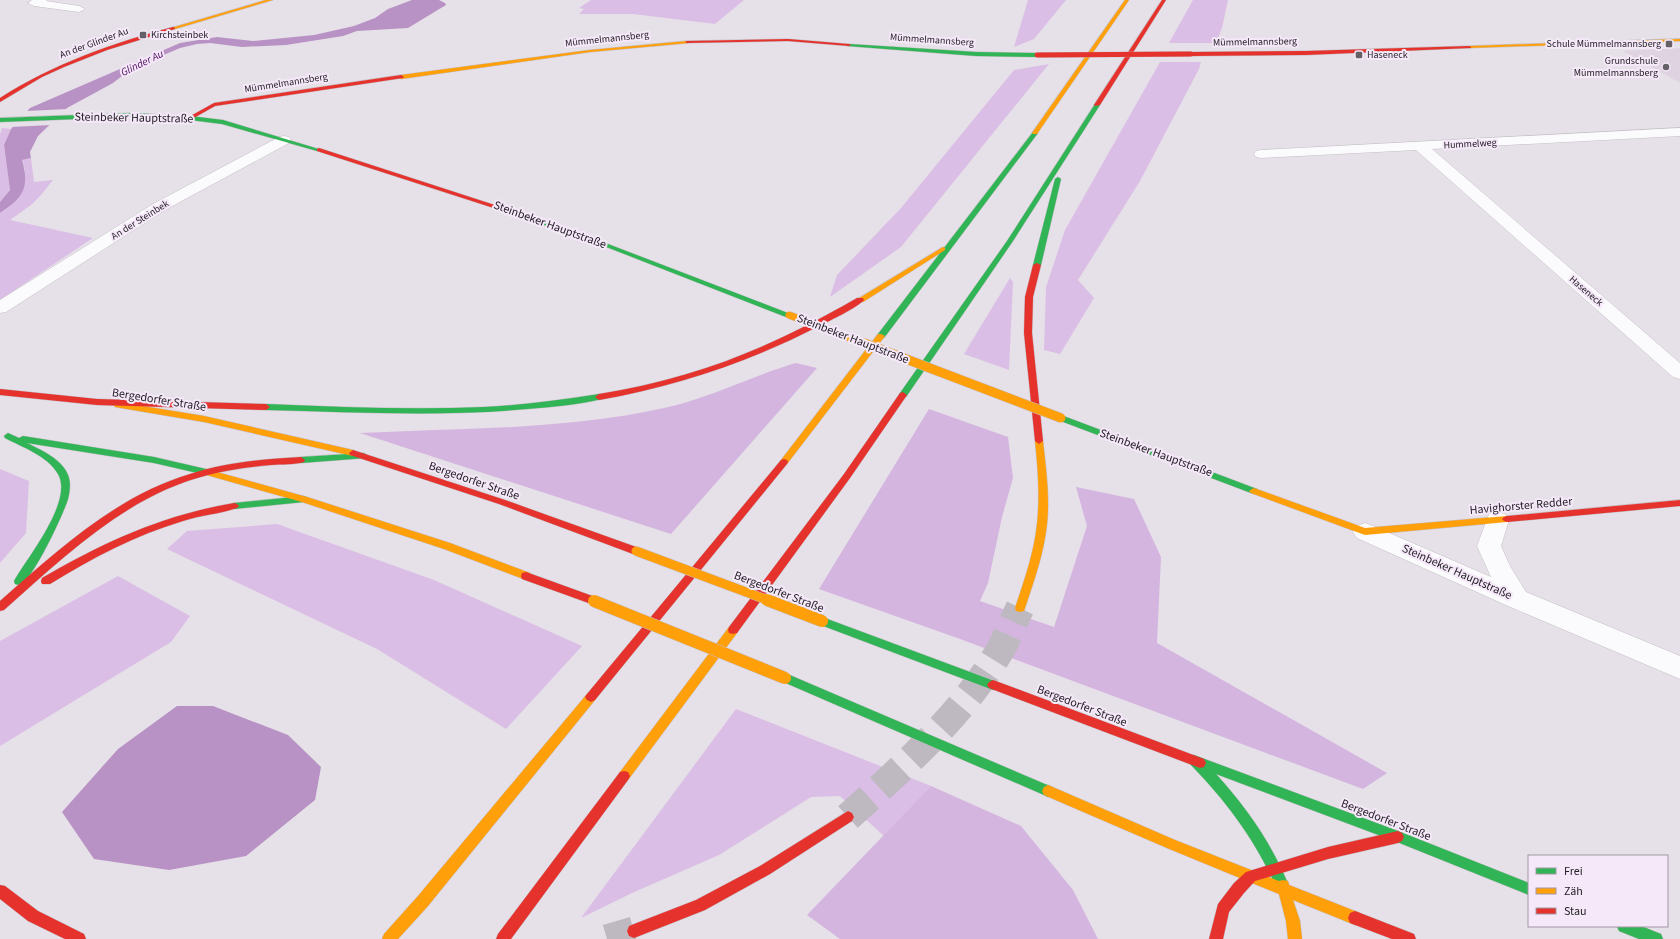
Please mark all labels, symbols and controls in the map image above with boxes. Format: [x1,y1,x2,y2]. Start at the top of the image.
street label: An der Glinder Au [58,24,130,62]
place label: Kirchsteinbek [151,28,208,42]
street label: Mümmelmannsberg [564,28,650,50]
marker: Kirchsteinbek [138,30,148,40]
street label: Mümmelmannsberg [890,30,974,50]
street label: Mümmelmannsberg [1213,34,1297,50]
place label: Schule Mümmelmannsberg [1547,37,1661,51]
marker: Schule Mümmelmannsberg [1664,39,1674,49]
water label: Glinder Au [118,46,166,80]
place label: Haseneck [1367,48,1408,62]
marker: Haseneck [1354,50,1364,60]
place label: Grundschule Mümmelmannsberg [1574,54,1658,80]
marker: Grundschule Mümmelmannsberg [1661,62,1671,72]
street label: Mümmelmannsberg [243,70,329,96]
street label: Steinbeker Hauptstraße [74,108,194,128]
street label: Hummelweg [1443,136,1497,152]
street label: An der Steinbek [108,197,172,243]
street label: Steinbeker Hauptstraße [491,197,609,253]
street label: Haseneck [1566,272,1606,310]
street label: Steinbeker Hauptstraße [795,310,912,368]
street label: Bergedorfer Straße [111,384,207,416]
street label: Steinbeker Hauptstraße [1097,425,1215,481]
street label: Bergedorfer Straße [426,457,522,505]
street label: Havighorster Redder [1469,493,1574,519]
street label: Steinbeker Hauptstraße [1399,540,1515,604]
street label: Bergedorfer Straße [732,567,826,617]
street label: Bergedorfer Straße [1035,681,1129,731]
street label: Bergedorfer Straße [1339,795,1433,845]
legend [1528,855,1668,927]
text: Frei [1564,863,1583,880]
text: Zäh [1564,883,1583,900]
text: Stau [1564,903,1587,920]

